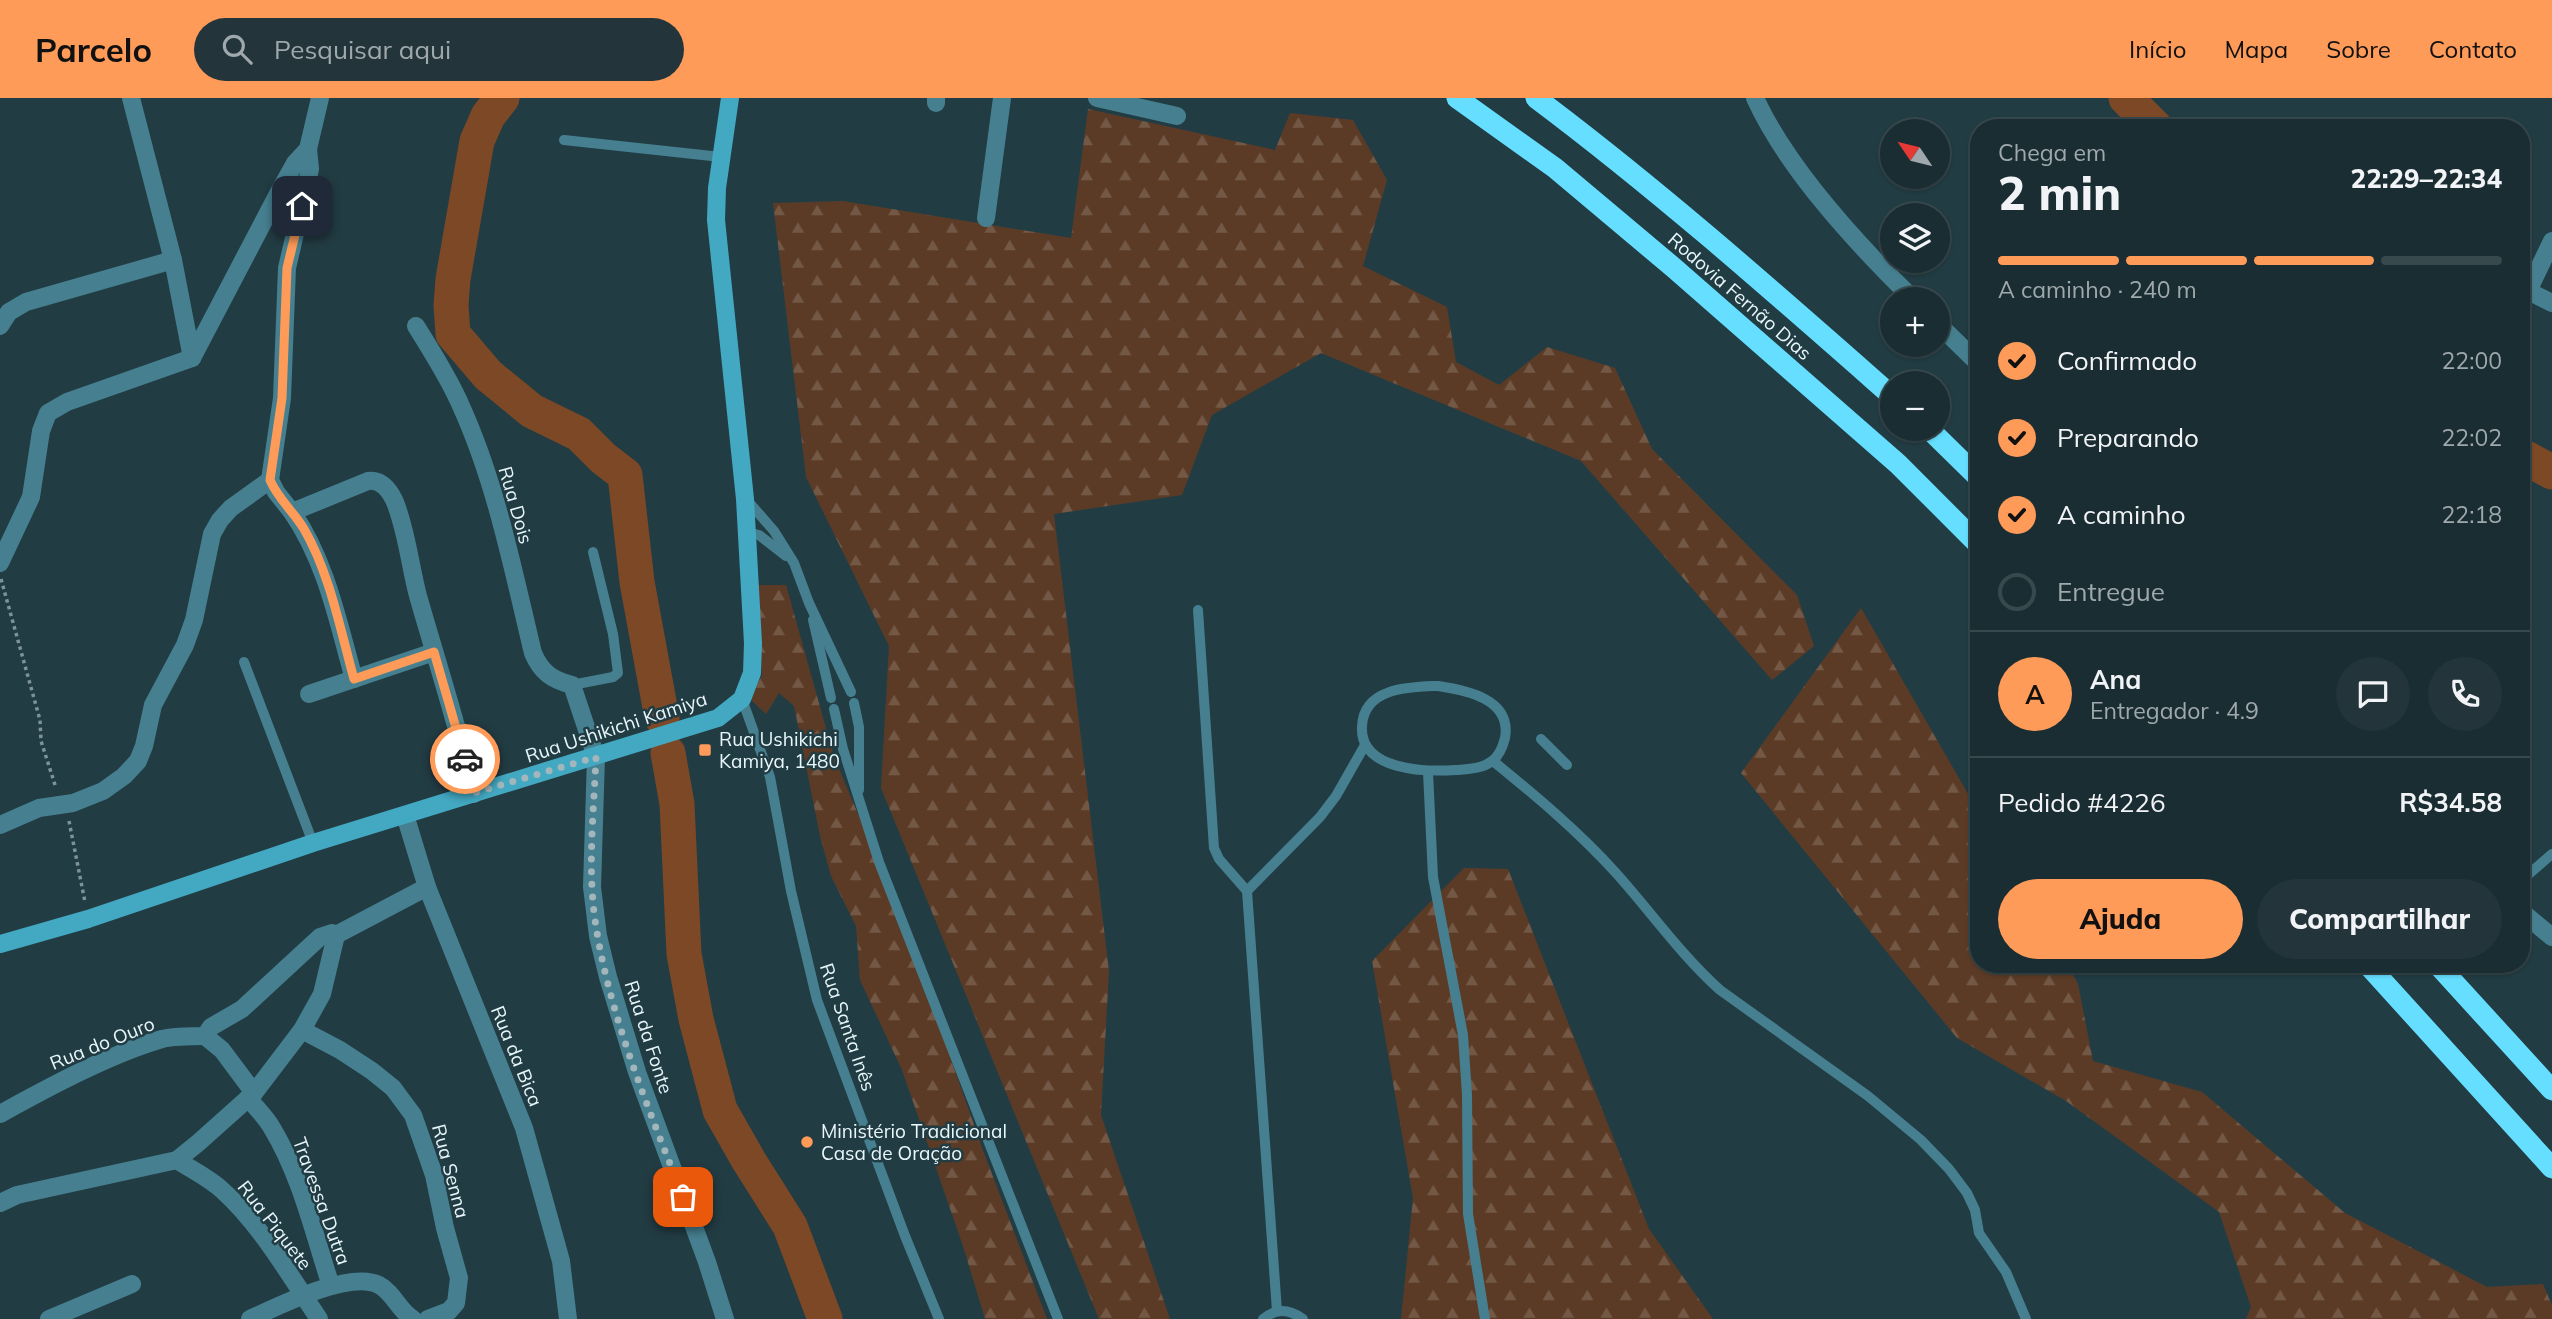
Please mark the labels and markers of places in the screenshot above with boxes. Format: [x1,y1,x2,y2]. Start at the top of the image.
pin [272,176,332,236]
place label: Rua Ushikichi Kamiya, 1480 [719,727,840,773]
marker: Rua Ushikichi Kamiya, 1480 [697,742,713,758]
place label: Ministério Tradicional Casa de Oração [821,1119,1007,1165]
marker: Ministério Tradicional Casa de Oração [799,1134,815,1150]
pin [653,1167,713,1227]

